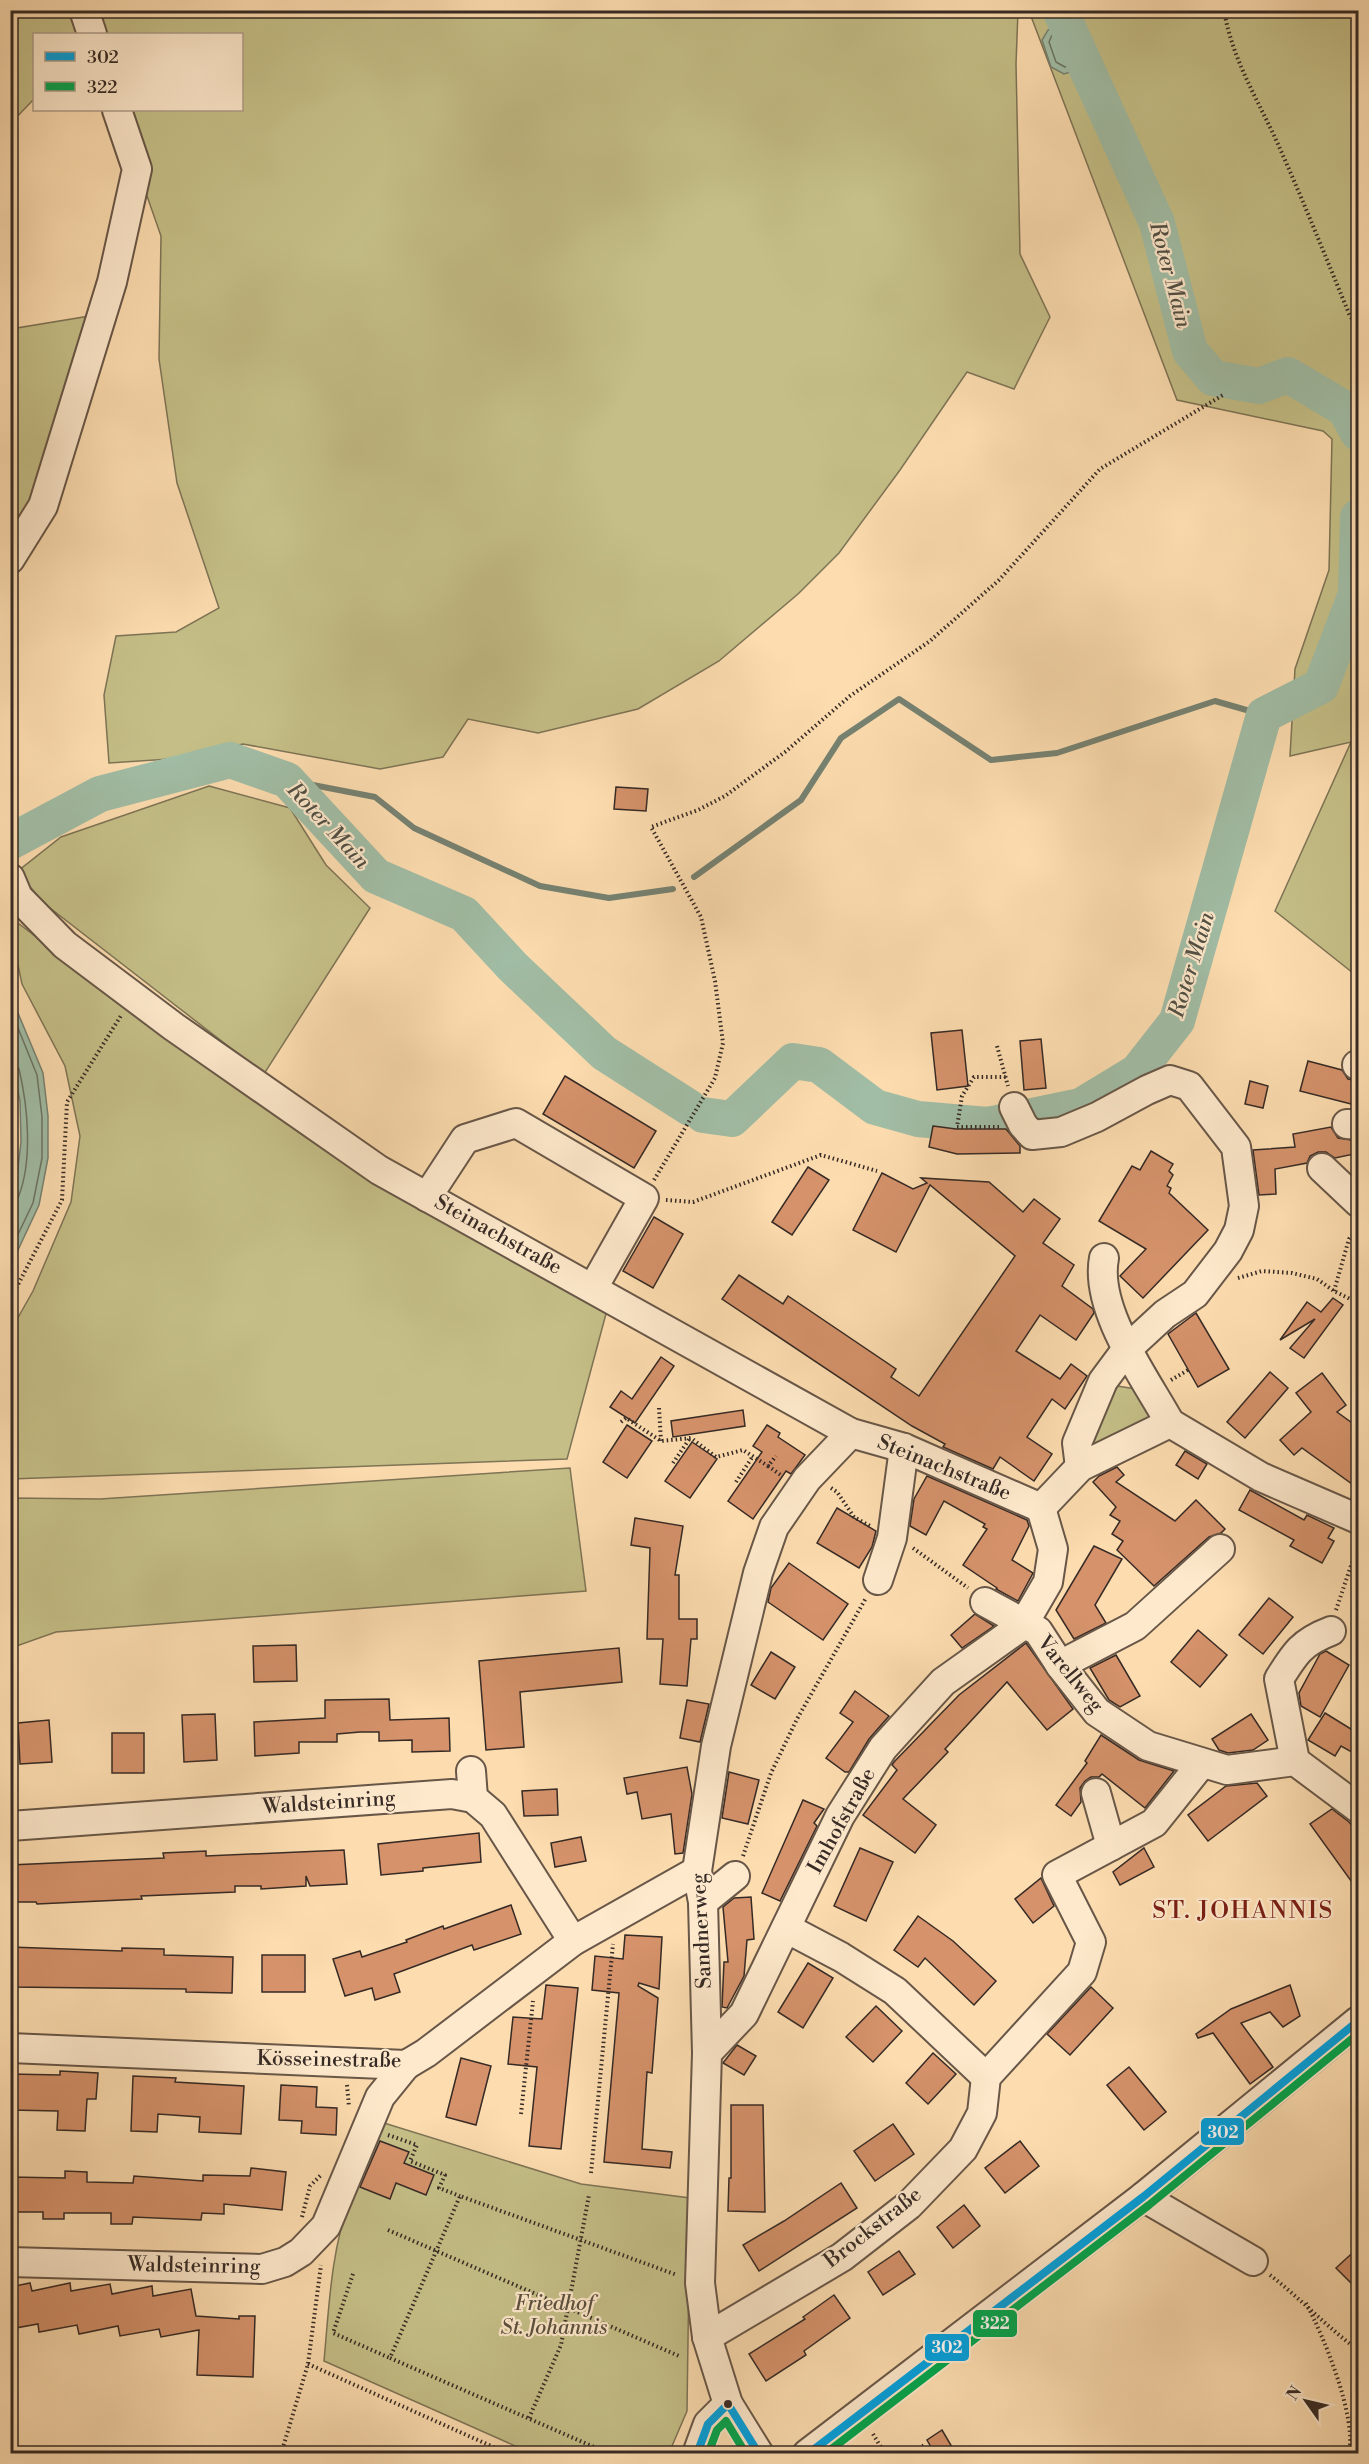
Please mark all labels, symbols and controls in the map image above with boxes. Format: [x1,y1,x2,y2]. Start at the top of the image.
legend [33,33,243,111]
text: 302 [87,46,119,69]
text: 322 [87,76,117,99]
water label: Roter Main [1143,218,1197,332]
water label: Roter Main [280,776,375,876]
water label: Roter Main [1163,908,1221,1022]
street label: Steinachstraße [430,1189,566,1281]
street label: Steinachstraße [873,1429,1015,1507]
street label: Varellweg [1030,1629,1109,1718]
street label: Imhofstraße [802,1764,882,1878]
street label: Waldsteinring [261,1785,396,1821]
street label: Sandnerweg [686,1872,718,1990]
district label: ST. JOHANNIS [1152,1896,1334,1926]
street label: Kösseinestraße [256,2046,402,2074]
line badge: 302 [1200,2117,1245,2146]
text: 302 [1207,2123,1239,2143]
street label: Brockstraße [818,2182,927,2275]
street label: Waldsteinring [126,2252,261,2280]
park label: Friedhof St. Johannis [501,2291,608,2341]
line badge: 322 [972,2309,1018,2338]
text: 322 [980,2314,1010,2334]
line badge: 302 [924,2333,970,2362]
text: 302 [931,2338,963,2358]
north arrow [1276,2371,1336,2431]
text: N [1283,2382,1306,2404]
unlabelled marker [722,2398,734,2410]

